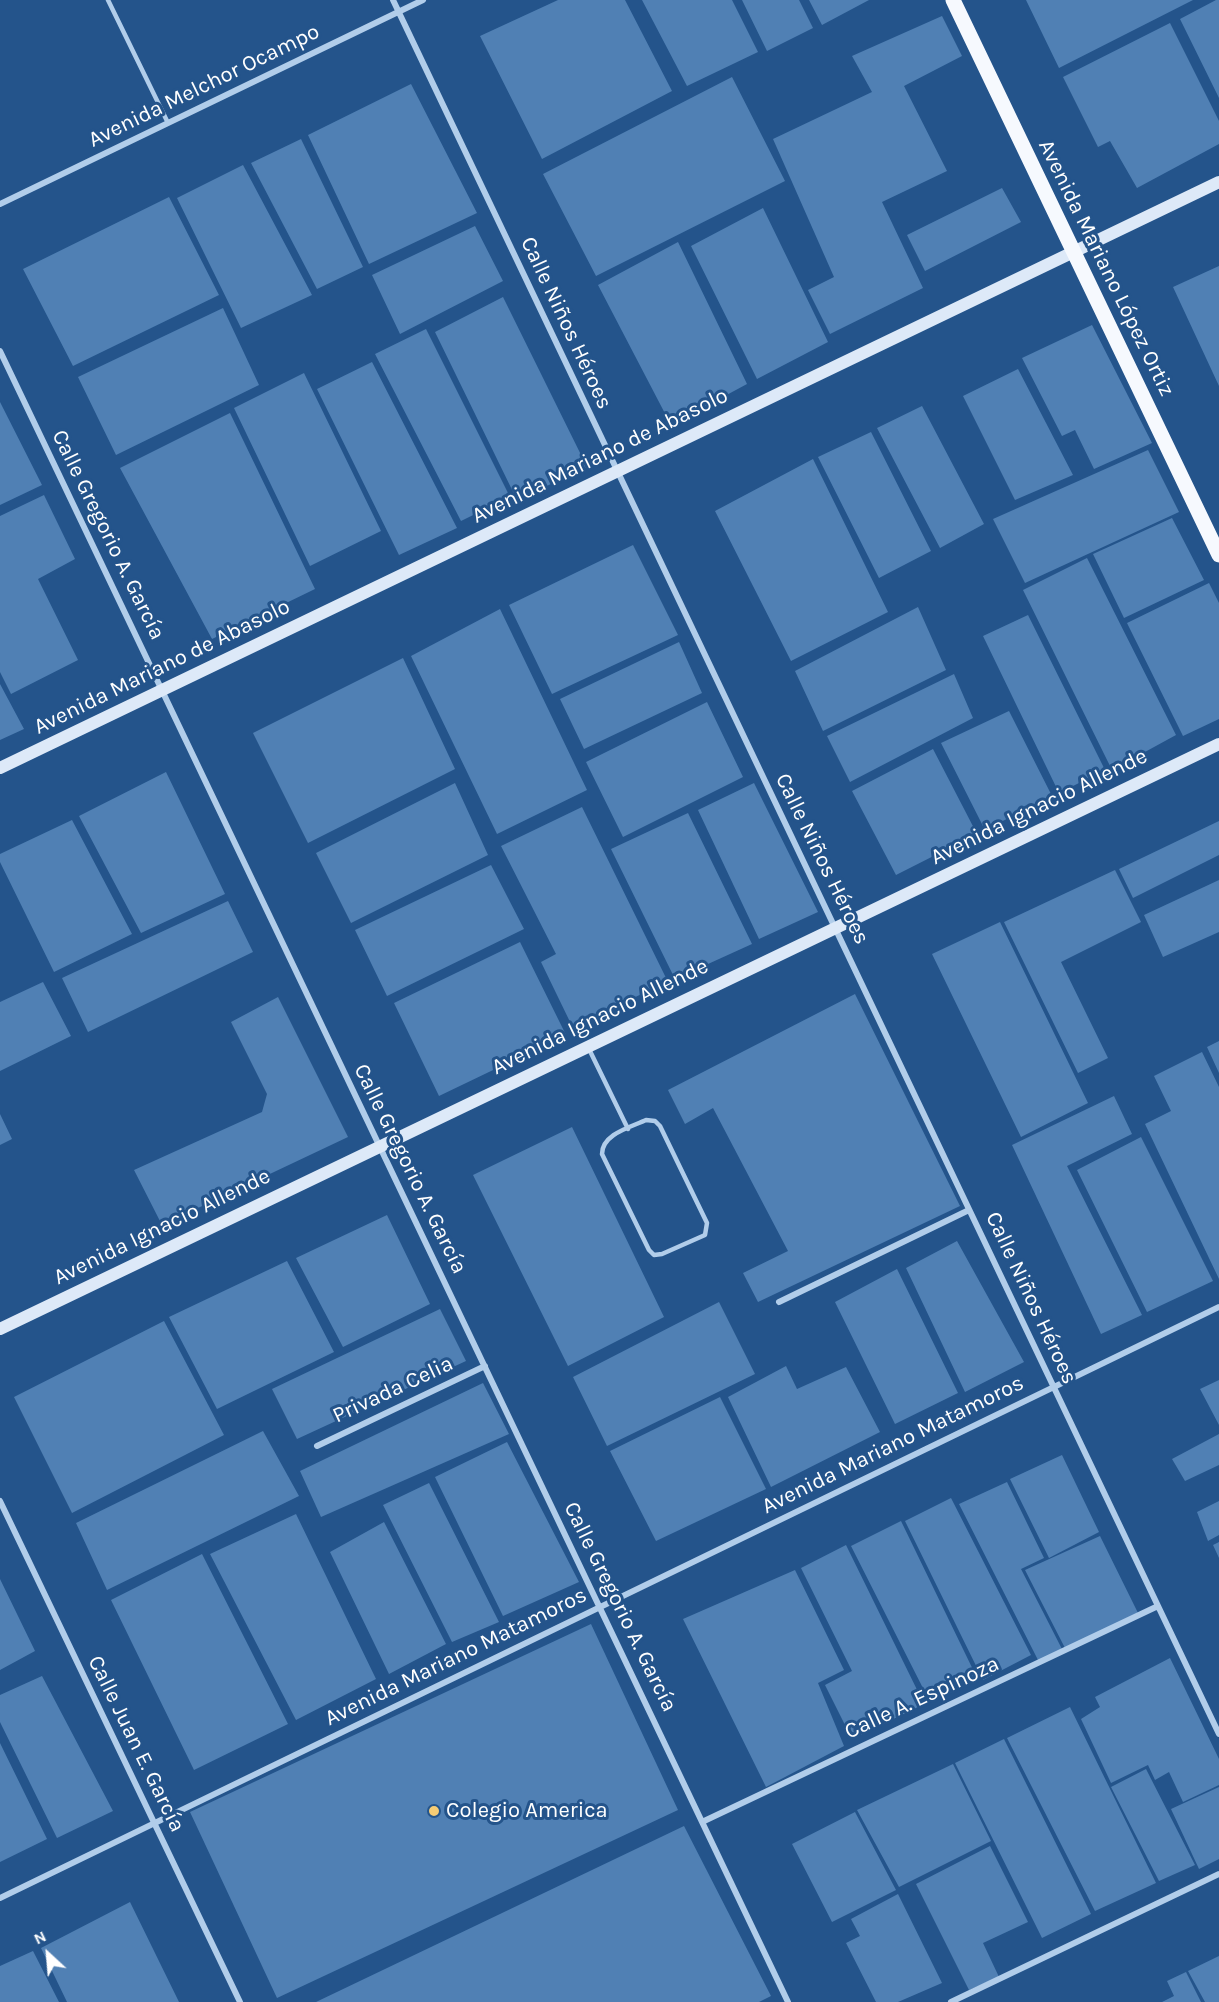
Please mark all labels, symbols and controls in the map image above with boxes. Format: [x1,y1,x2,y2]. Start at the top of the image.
street label: Avenida Melchor Ocampo [84,19,324,153]
street label: Avenida Mariano López Ortiz [1032,135,1180,401]
street label: Calle Niños Héroes [515,233,617,413]
street label: Avenida Mariano de Abasolo [468,382,732,530]
street label: Calle Gregorio A. García [46,426,170,644]
street label: Avenida Mariano de Abasolo [30,593,294,741]
street label: Avenida Ignacio Allende [926,743,1152,871]
street label: Calle Niños Héroes [769,769,875,949]
street label: Avenida Ignacio Allende [487,953,713,1081]
street label: Calle Gregorio A. García [348,1060,472,1278]
street label: Avenida Ignacio Allende [49,1163,275,1291]
street label: Calle Niños Héroes [980,1208,1082,1388]
street label: Privada Celia [329,1351,457,1429]
street label: Avenida Mariano Matamoros [758,1370,1028,1520]
street label: Calle Gregorio A. García [558,1498,682,1716]
street label: Avenida Mariano Matamoros [321,1582,591,1732]
street label: Calle Juan E. García [82,1651,190,1837]
street label: Calle A. Espinoza [841,1651,1003,1745]
place label: Colegio America [446,1798,608,1824]
marker: Colegio America [427,1804,441,1818]
north arrow [18,1924,78,1984]
text: N [31,1926,49,1948]

